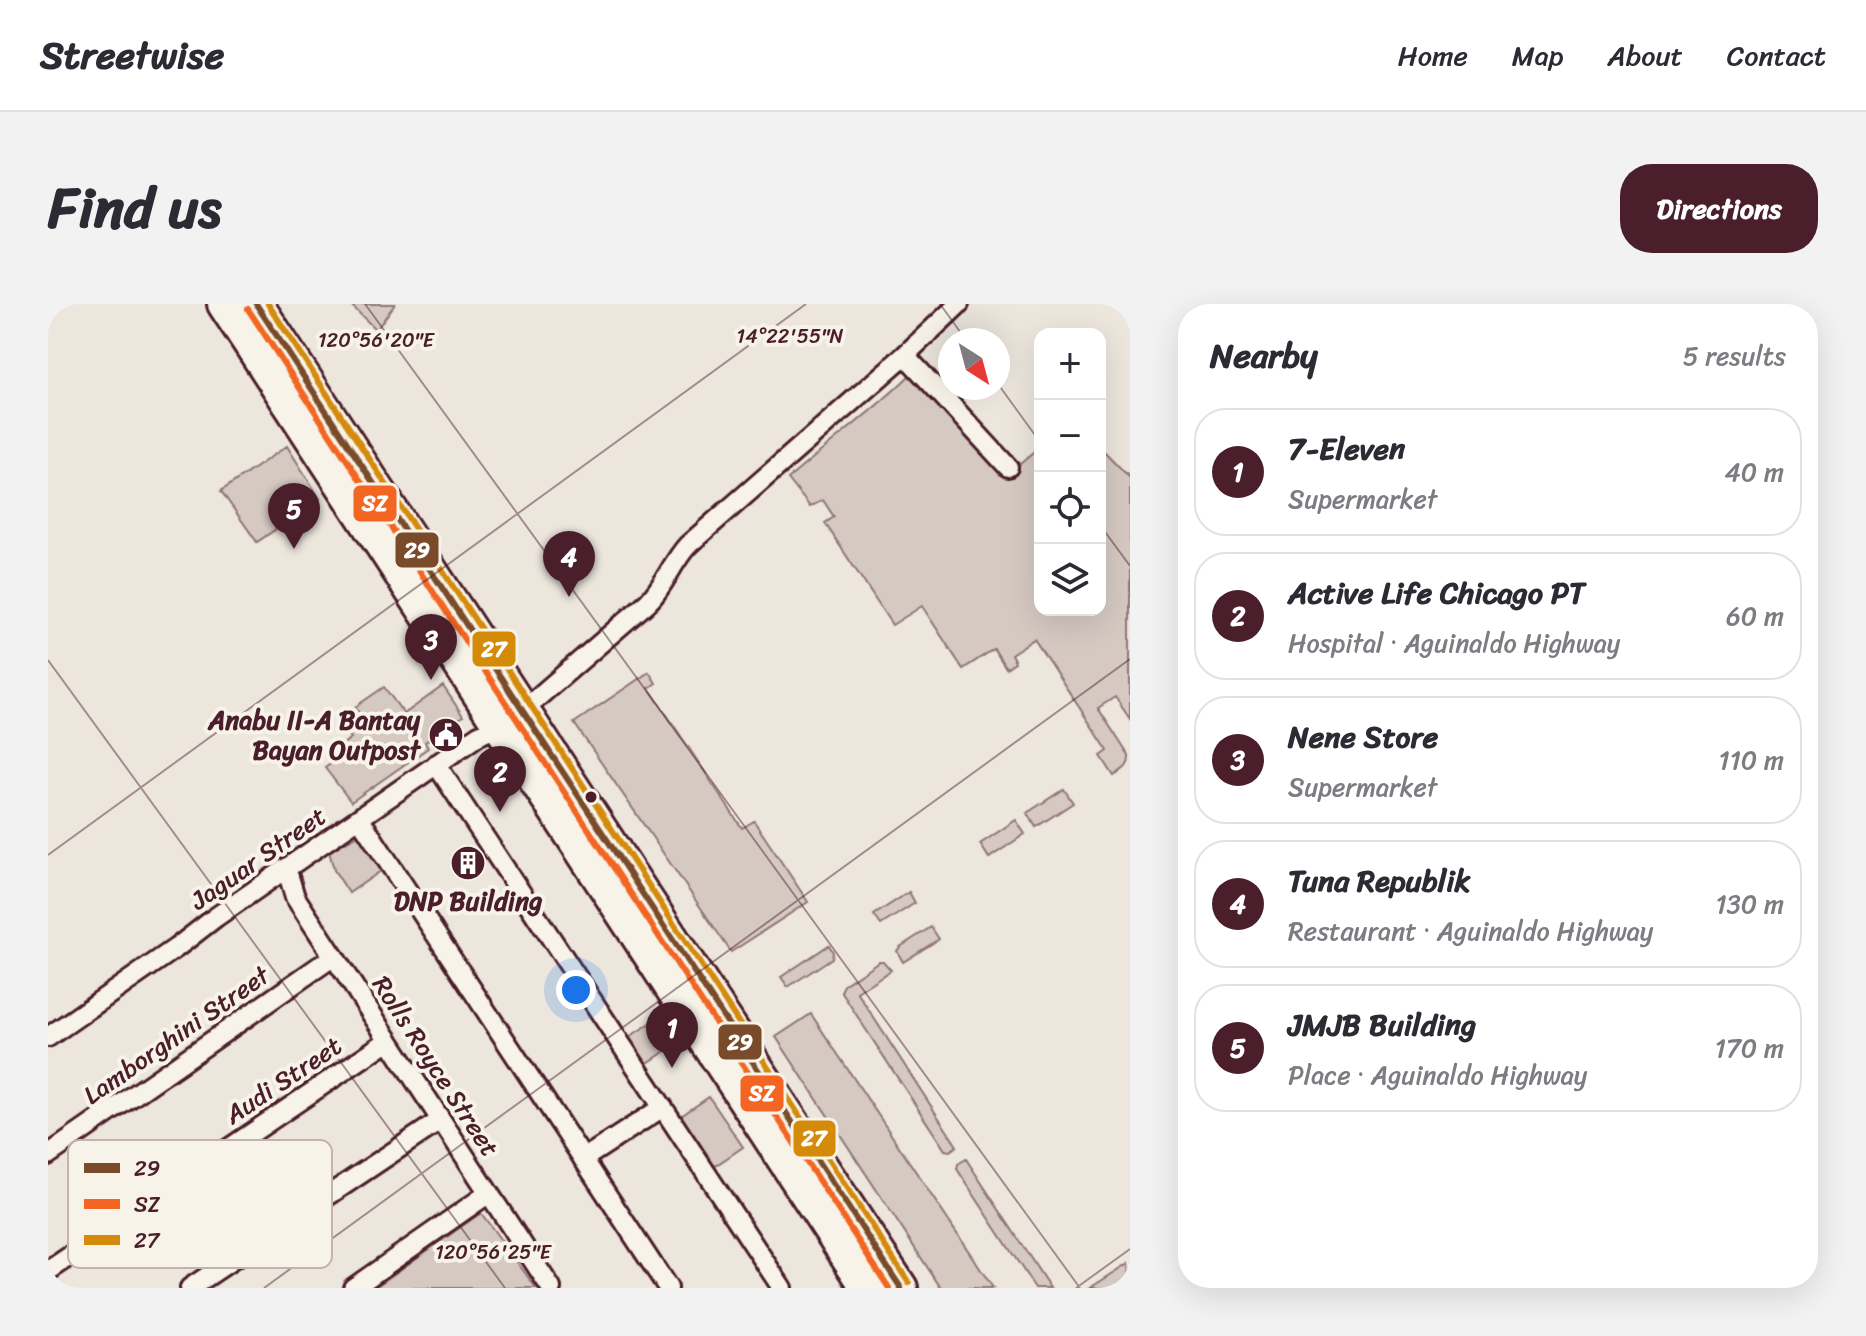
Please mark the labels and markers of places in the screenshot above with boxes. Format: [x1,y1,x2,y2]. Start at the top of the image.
pin: 5 [268,483,320,549]
pin: 4 [543,531,595,597]
pin: 3 [405,614,457,680]
place label: Anabu II-A Bantay Bayan Outpost [207,697,422,773]
public building icon: Anabu II-A Bantay Bayan Outpost [427,716,465,754]
pin: 2 [474,746,526,812]
unlabelled marker [583,789,599,805]
building icon: DNP Building [449,844,487,882]
place label: DNP Building [394,878,542,924]
pin: 1 [646,1002,698,1068]

